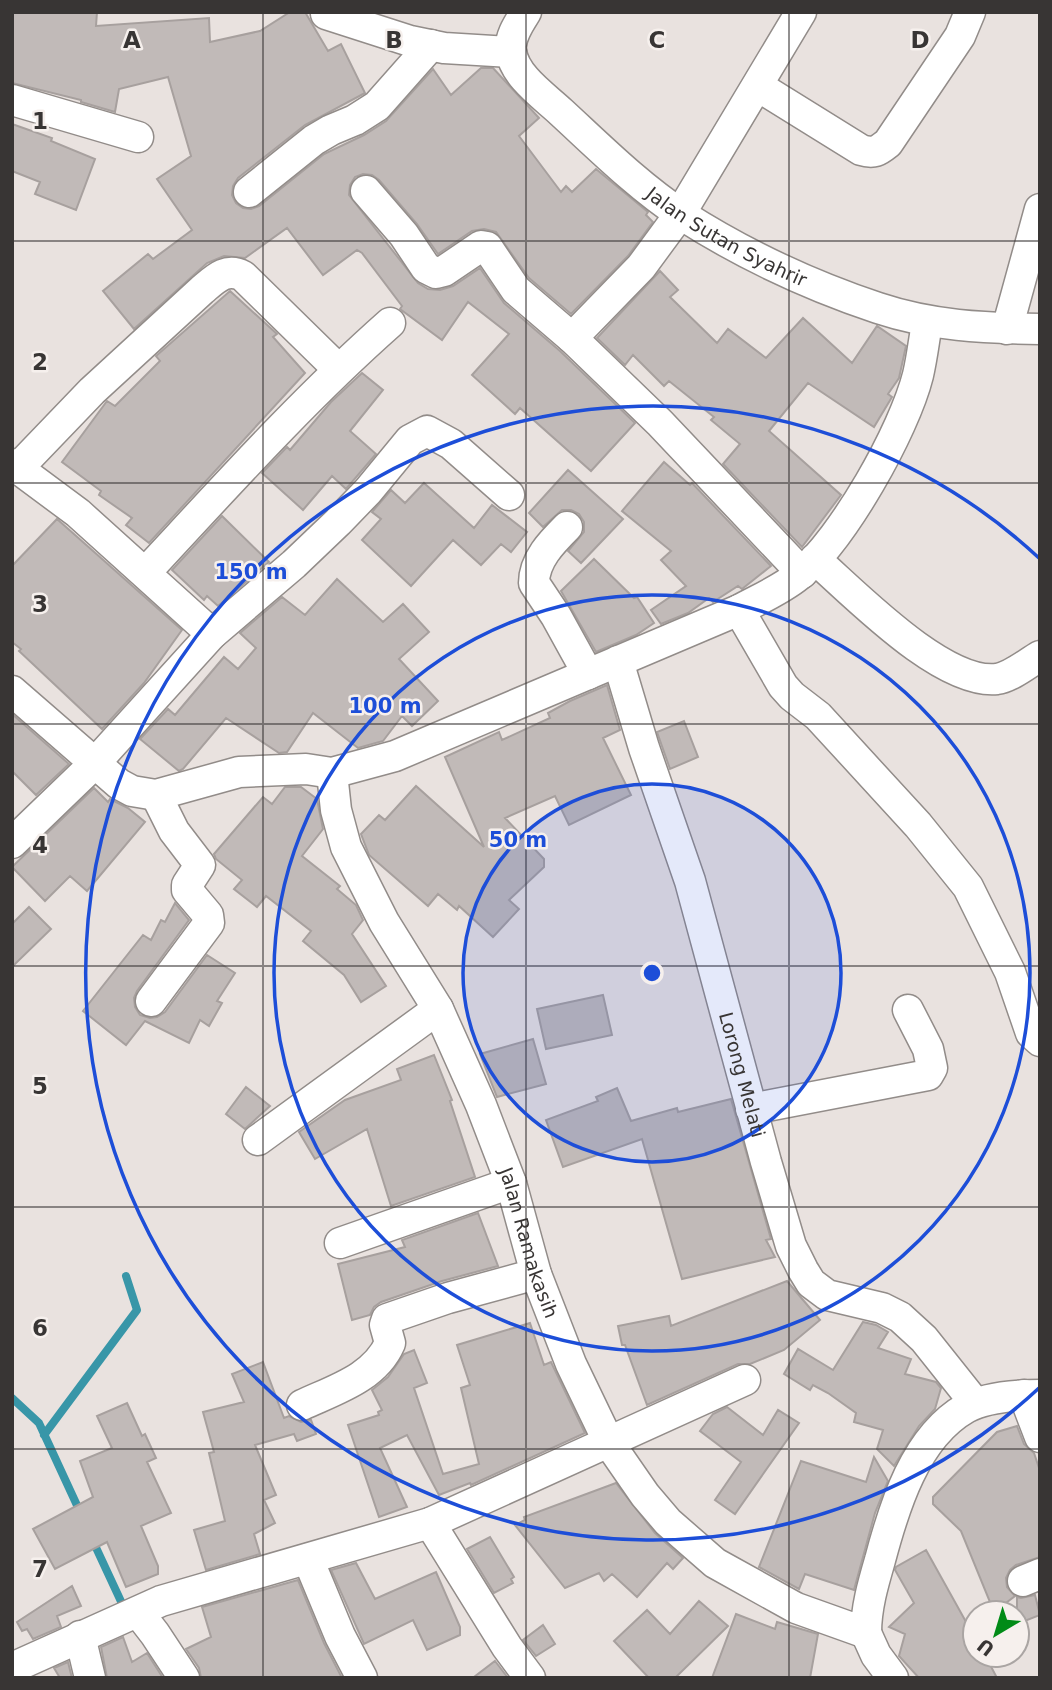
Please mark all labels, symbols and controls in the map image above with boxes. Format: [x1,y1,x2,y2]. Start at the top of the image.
text: A [123,27,141,53]
text: B [385,27,403,53]
text: C [649,27,665,53]
text: D [910,27,930,53]
text: 1 [32,108,48,134]
street label: Jalan Sutan Syahrir [641,182,811,291]
text: 2 [32,349,48,375]
text: 150 m [214,560,288,584]
text: 3 [32,591,48,617]
text: 100 m [348,694,422,718]
text: 50 m [489,828,547,852]
text: 4 [32,832,48,858]
centre of rings [640,961,664,985]
street label: Lorong Melati [715,1009,770,1140]
text: 5 [32,1073,48,1099]
street label: Jalan Ramakasih [495,1163,563,1321]
text: 6 [32,1315,48,1341]
text: 7 [32,1556,48,1582]
north arrow [961,1599,1031,1669]
text: U [973,1634,998,1661]

